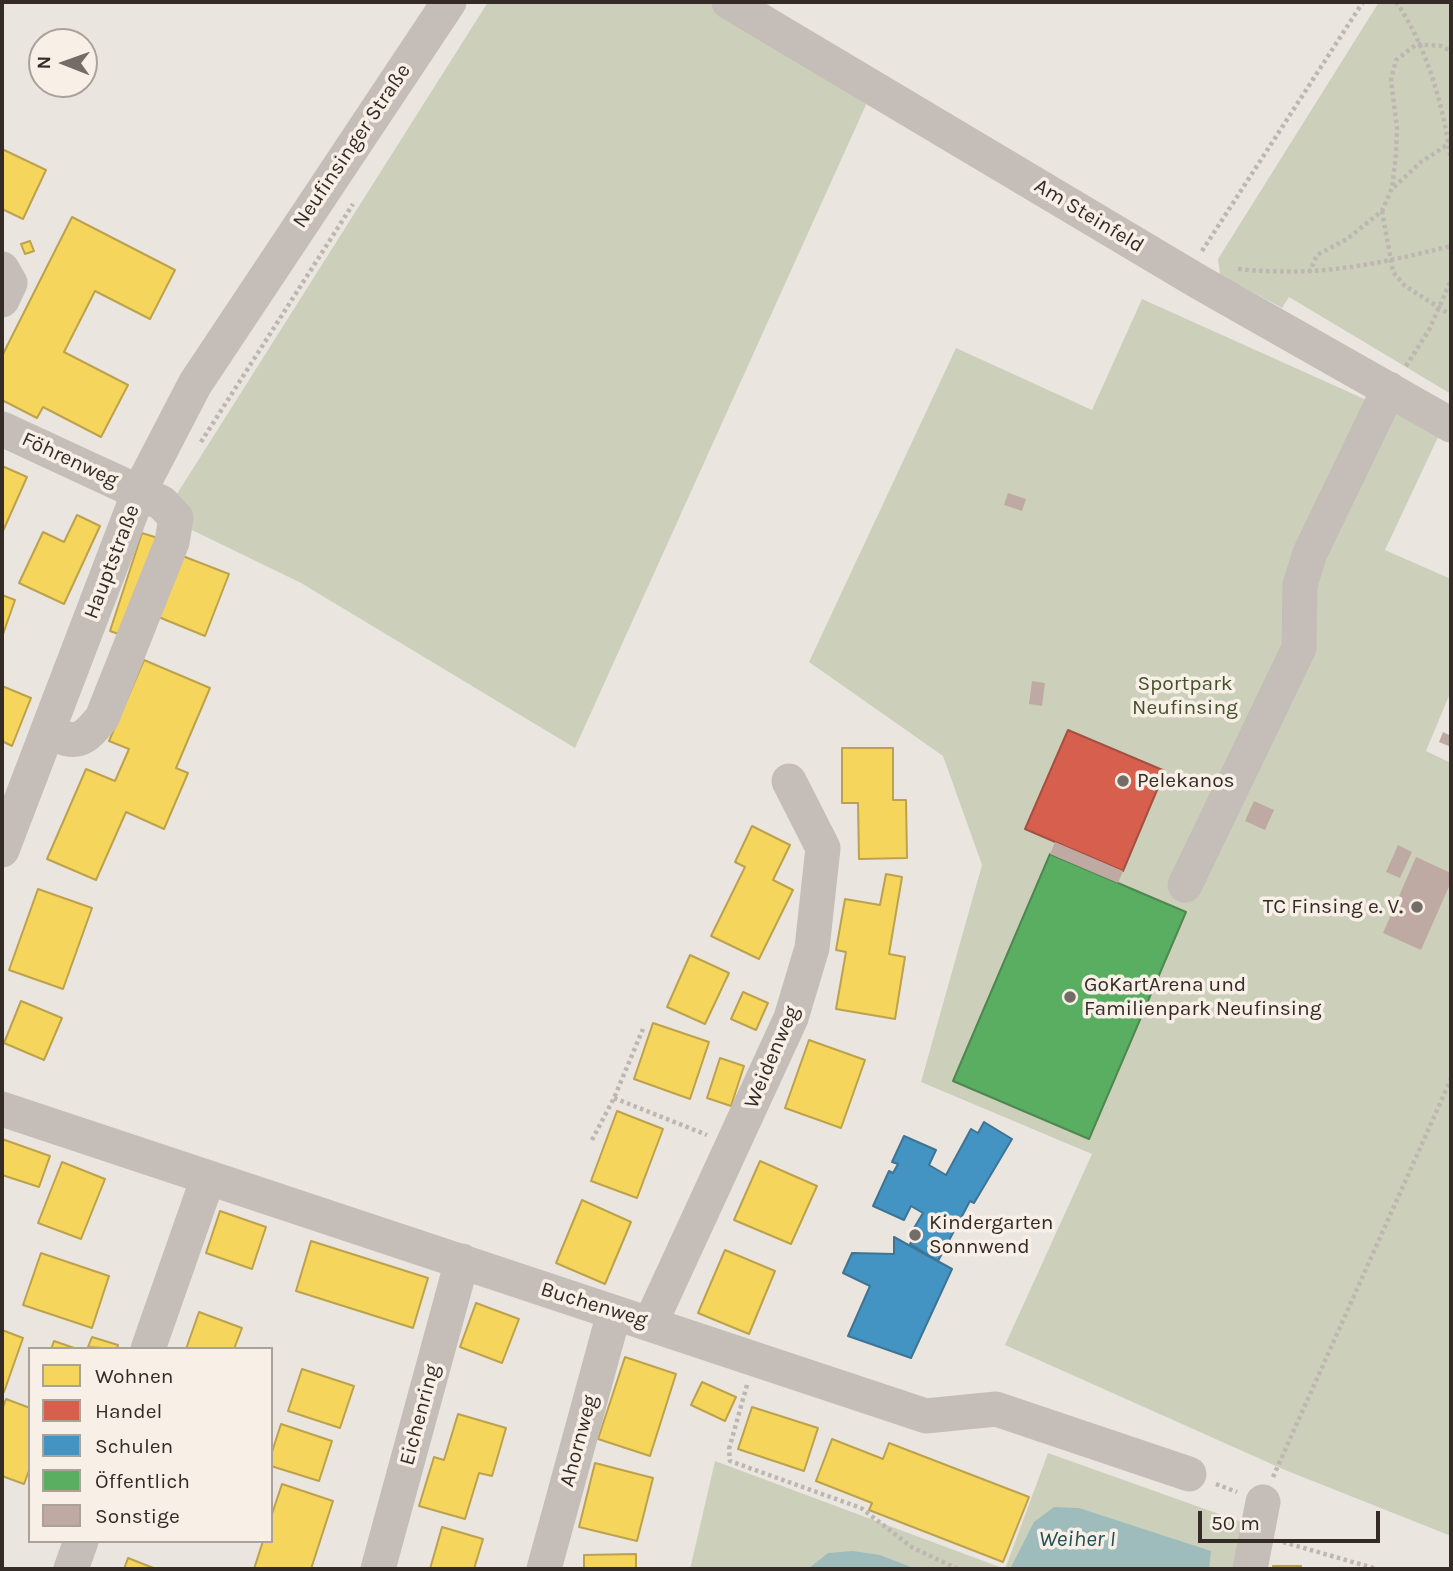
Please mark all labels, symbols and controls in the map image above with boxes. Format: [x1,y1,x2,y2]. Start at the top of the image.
north arrow [28,28,98,98]
text: N [33,56,55,70]
street label: Neufinsinger Straße [288,59,416,233]
street label: Am Steinfeld [1030,173,1148,259]
street label: Föhrenweg [18,427,122,493]
street label: Hauptstraße [79,501,145,623]
park label: Sportpark Neufinsing [1132,671,1238,721]
place label: Pelekanos [1137,768,1235,794]
marker: Pelekanos [1115,773,1131,789]
place label: TC Finsing e. V. [1263,894,1403,920]
marker: TC Finsing e. V. [1409,899,1425,915]
place label: GoKartArena und Familienpark Neufinsing [1084,972,1322,1022]
marker: GoKartArena und Familienpark Neufinsing [1062,989,1078,1005]
street label: Weidenweg [739,1002,805,1112]
place label: Kindergarten Sonnwend [929,1210,1054,1260]
marker: Kindergarten Sonnwend [907,1227,923,1243]
street label: Buchenweg [537,1277,651,1333]
legend [28,1347,273,1543]
street label: Eichenring [394,1362,446,1468]
text: Wohnen [95,1364,173,1388]
street label: Ahornweg [555,1392,603,1490]
text: Handel [95,1399,162,1423]
text: Schulen [95,1434,173,1458]
text: Öffentlich [95,1469,190,1493]
scale bar [1201,1498,1383,1542]
text: Sonstige [95,1504,180,1528]
text: 50 m [1211,1511,1260,1535]
water label: Weiher I [1039,1525,1115,1553]

